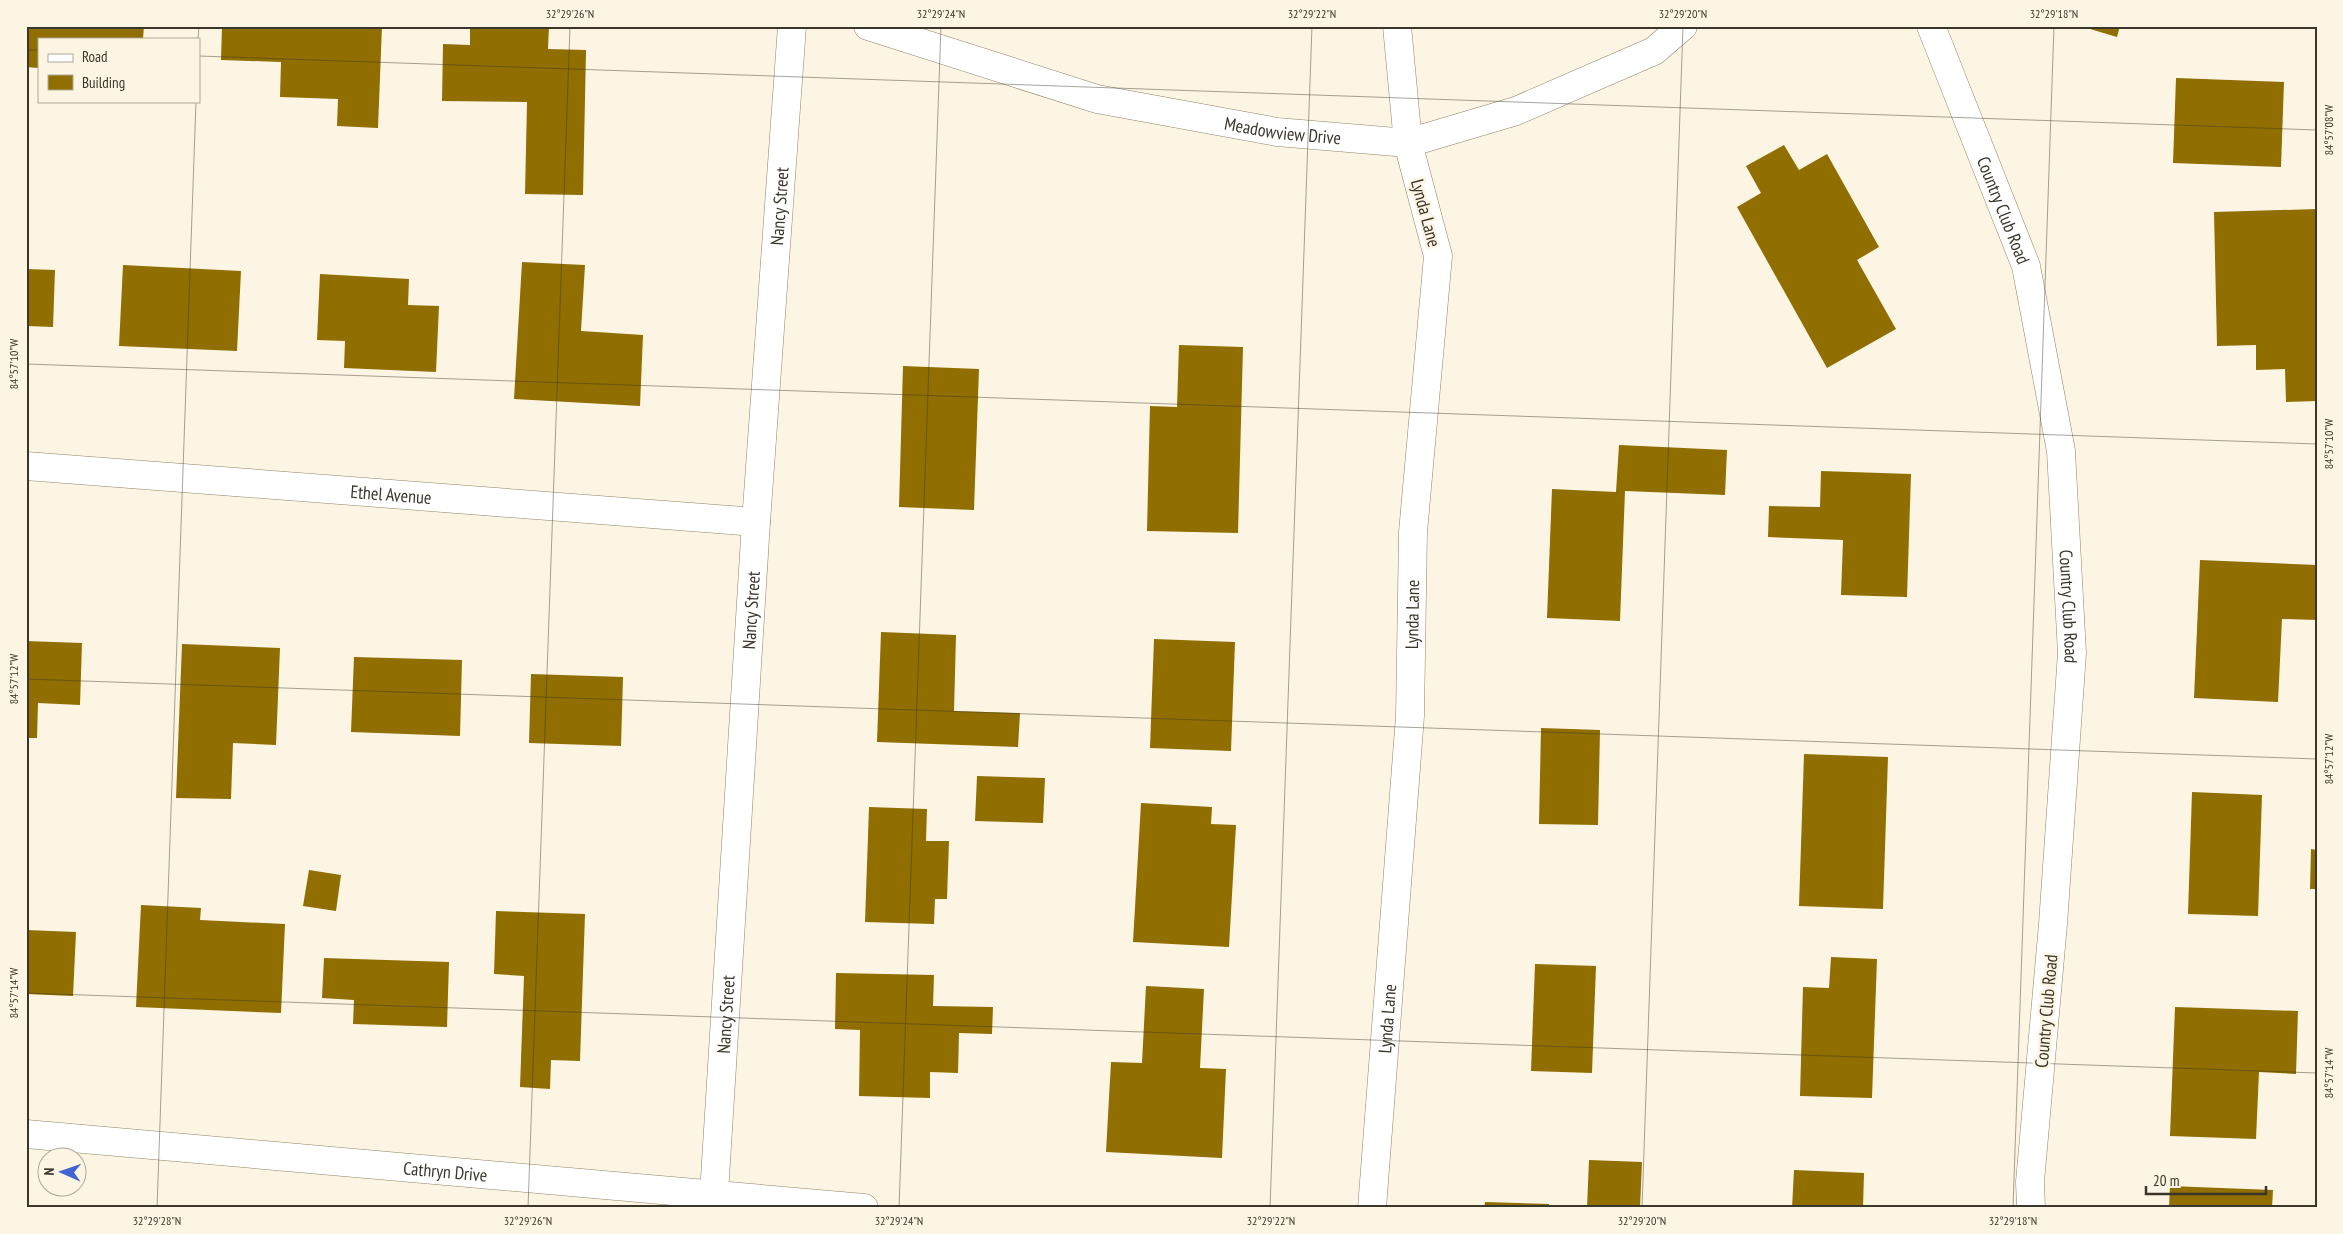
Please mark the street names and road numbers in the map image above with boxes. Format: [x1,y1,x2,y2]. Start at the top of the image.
street label: Meadowview Drive [1223,111,1342,149]
street label: Country Club Road [1972,153,2036,267]
street label: Nancy Street [765,166,793,246]
street label: Lynda Lane [1406,177,1446,249]
street label: Ethel Avenue [350,479,432,509]
street label: Country Club Road [2055,549,2084,664]
street label: Nancy Street [737,570,764,650]
street label: Lynda Lane [1400,580,1424,649]
street label: Country Club Road [2030,953,2062,1069]
street label: Nancy Street [711,974,739,1054]
street label: Lynda Lane [1372,983,1401,1054]
street label: Cathryn Drive [402,1156,488,1186]

